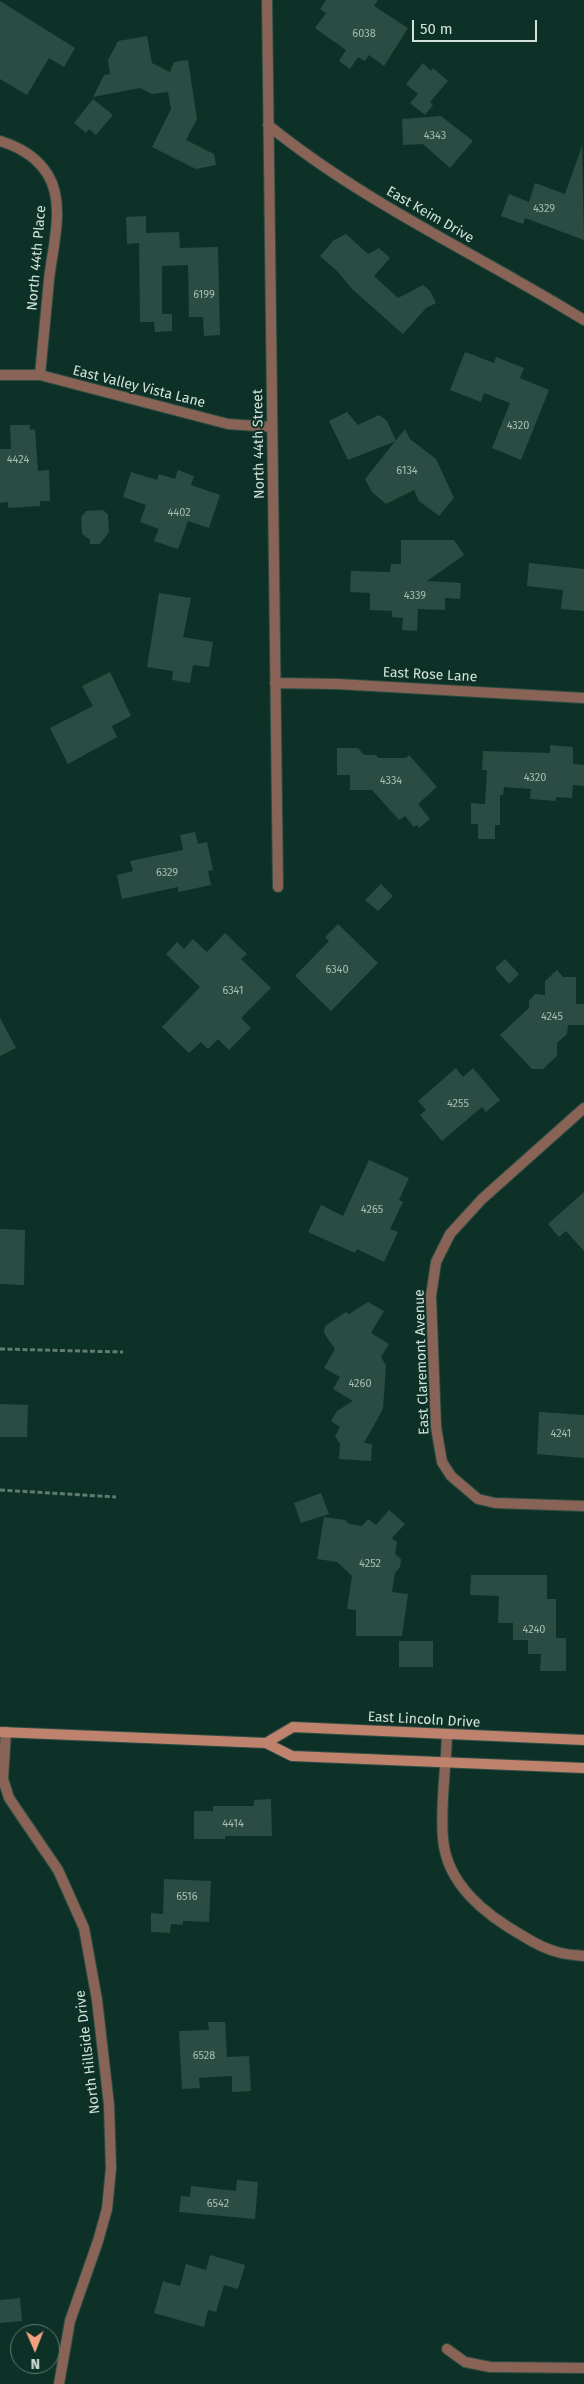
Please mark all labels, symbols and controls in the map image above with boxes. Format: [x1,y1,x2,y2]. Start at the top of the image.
scale bar [414,10,539,42]
text: 50 m [420,20,453,38]
house number: 6038 [352,27,376,41]
house number: 4343 [424,129,446,143]
street label: East Keim Drive [383,183,477,247]
house number: 4329 [533,202,555,216]
street label: North 44th Place [24,205,50,311]
house number: 6199 [193,288,215,302]
street label: East Valley Vista Lane [71,362,207,412]
street label: North 44th Street [250,389,268,499]
house number: 4320 [507,419,529,433]
house number: 4424 [7,453,29,467]
house number: 6134 [396,464,418,478]
house number: 4402 [167,506,191,520]
house number: 4339 [404,589,426,603]
street label: East Rose Lane [382,664,478,686]
house number: 4320 [524,771,546,785]
house number: 4334 [380,774,402,788]
house number: 6329 [156,866,178,880]
house number: 6340 [325,963,349,977]
house number: 6341 [222,984,244,998]
house number: 4245 [541,1010,563,1024]
house number: 4255 [447,1097,469,1111]
house number: 4265 [361,1203,383,1217]
street label: East Claremont Avenue [411,1289,433,1435]
house number: 4260 [348,1377,372,1391]
house number: 4241 [551,1427,571,1441]
house number: 4252 [359,1557,381,1571]
house number: 4240 [523,1623,545,1637]
street label: East Lincoln Drive [367,1709,481,1731]
house number: 4414 [222,1817,244,1831]
house number: 6516 [176,1890,198,1904]
street label: North Hillside Drive [72,1989,104,2115]
house number: 6528 [193,2049,215,2063]
house number: 6542 [207,2197,229,2211]
north arrow [10,2324,60,2374]
text: N [30,2355,40,2372]

